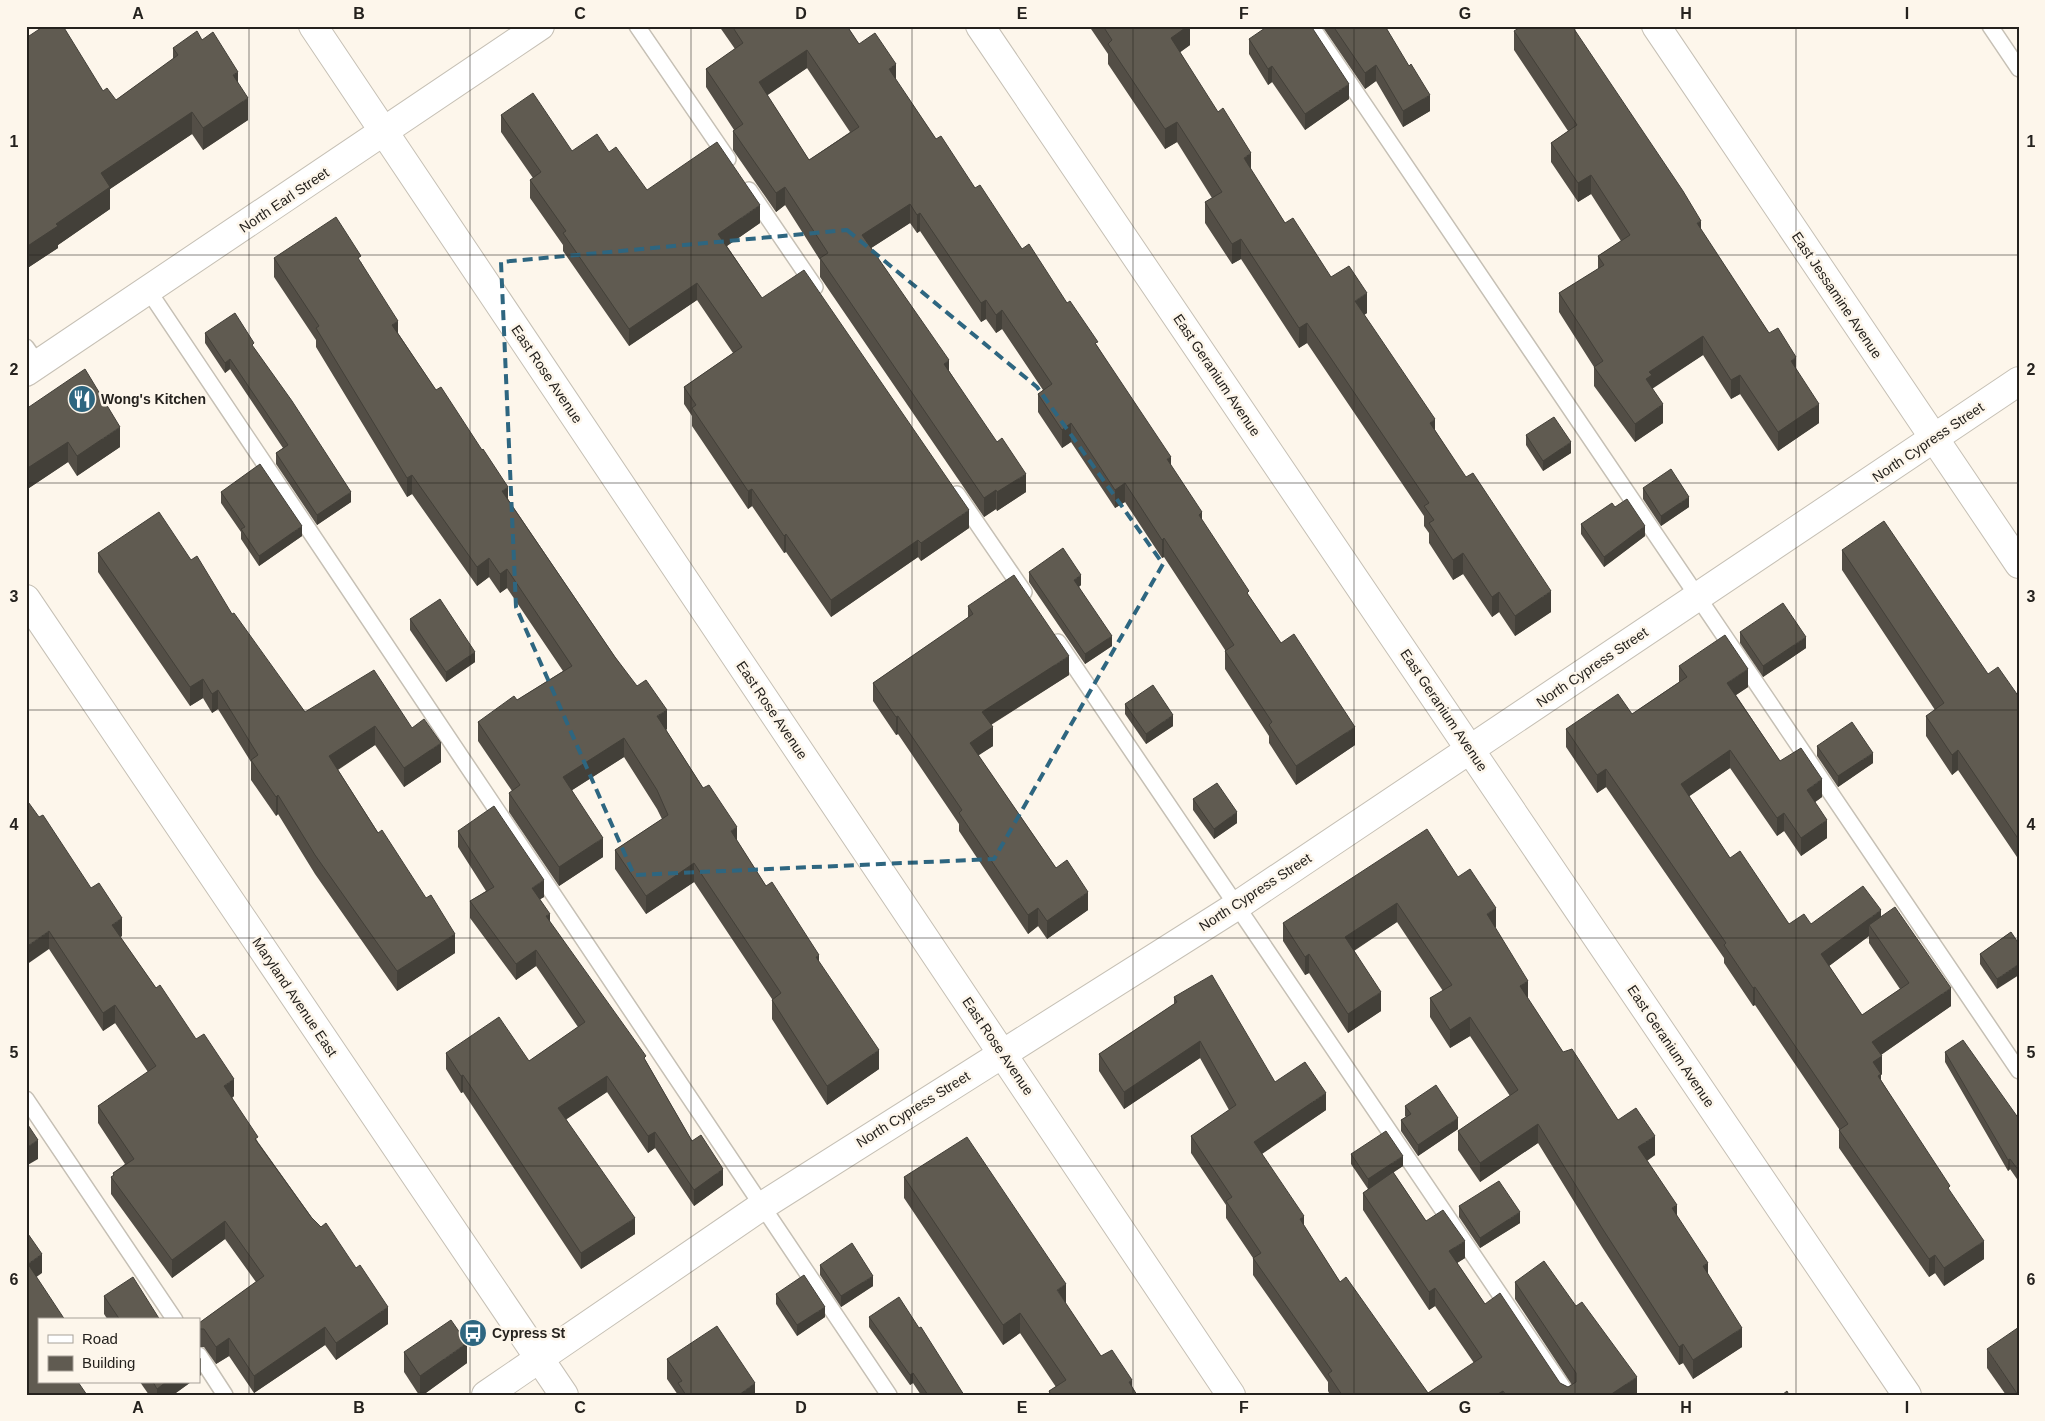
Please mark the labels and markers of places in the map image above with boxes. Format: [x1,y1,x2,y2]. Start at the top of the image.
restaurant icon: Wong's Kitchen [67,384,97,414]
place label: Wong's Kitchen [101,391,206,407]
bus stop icon: Cypress St [458,1318,488,1348]
place label: Cypress St [492,1325,565,1341]

